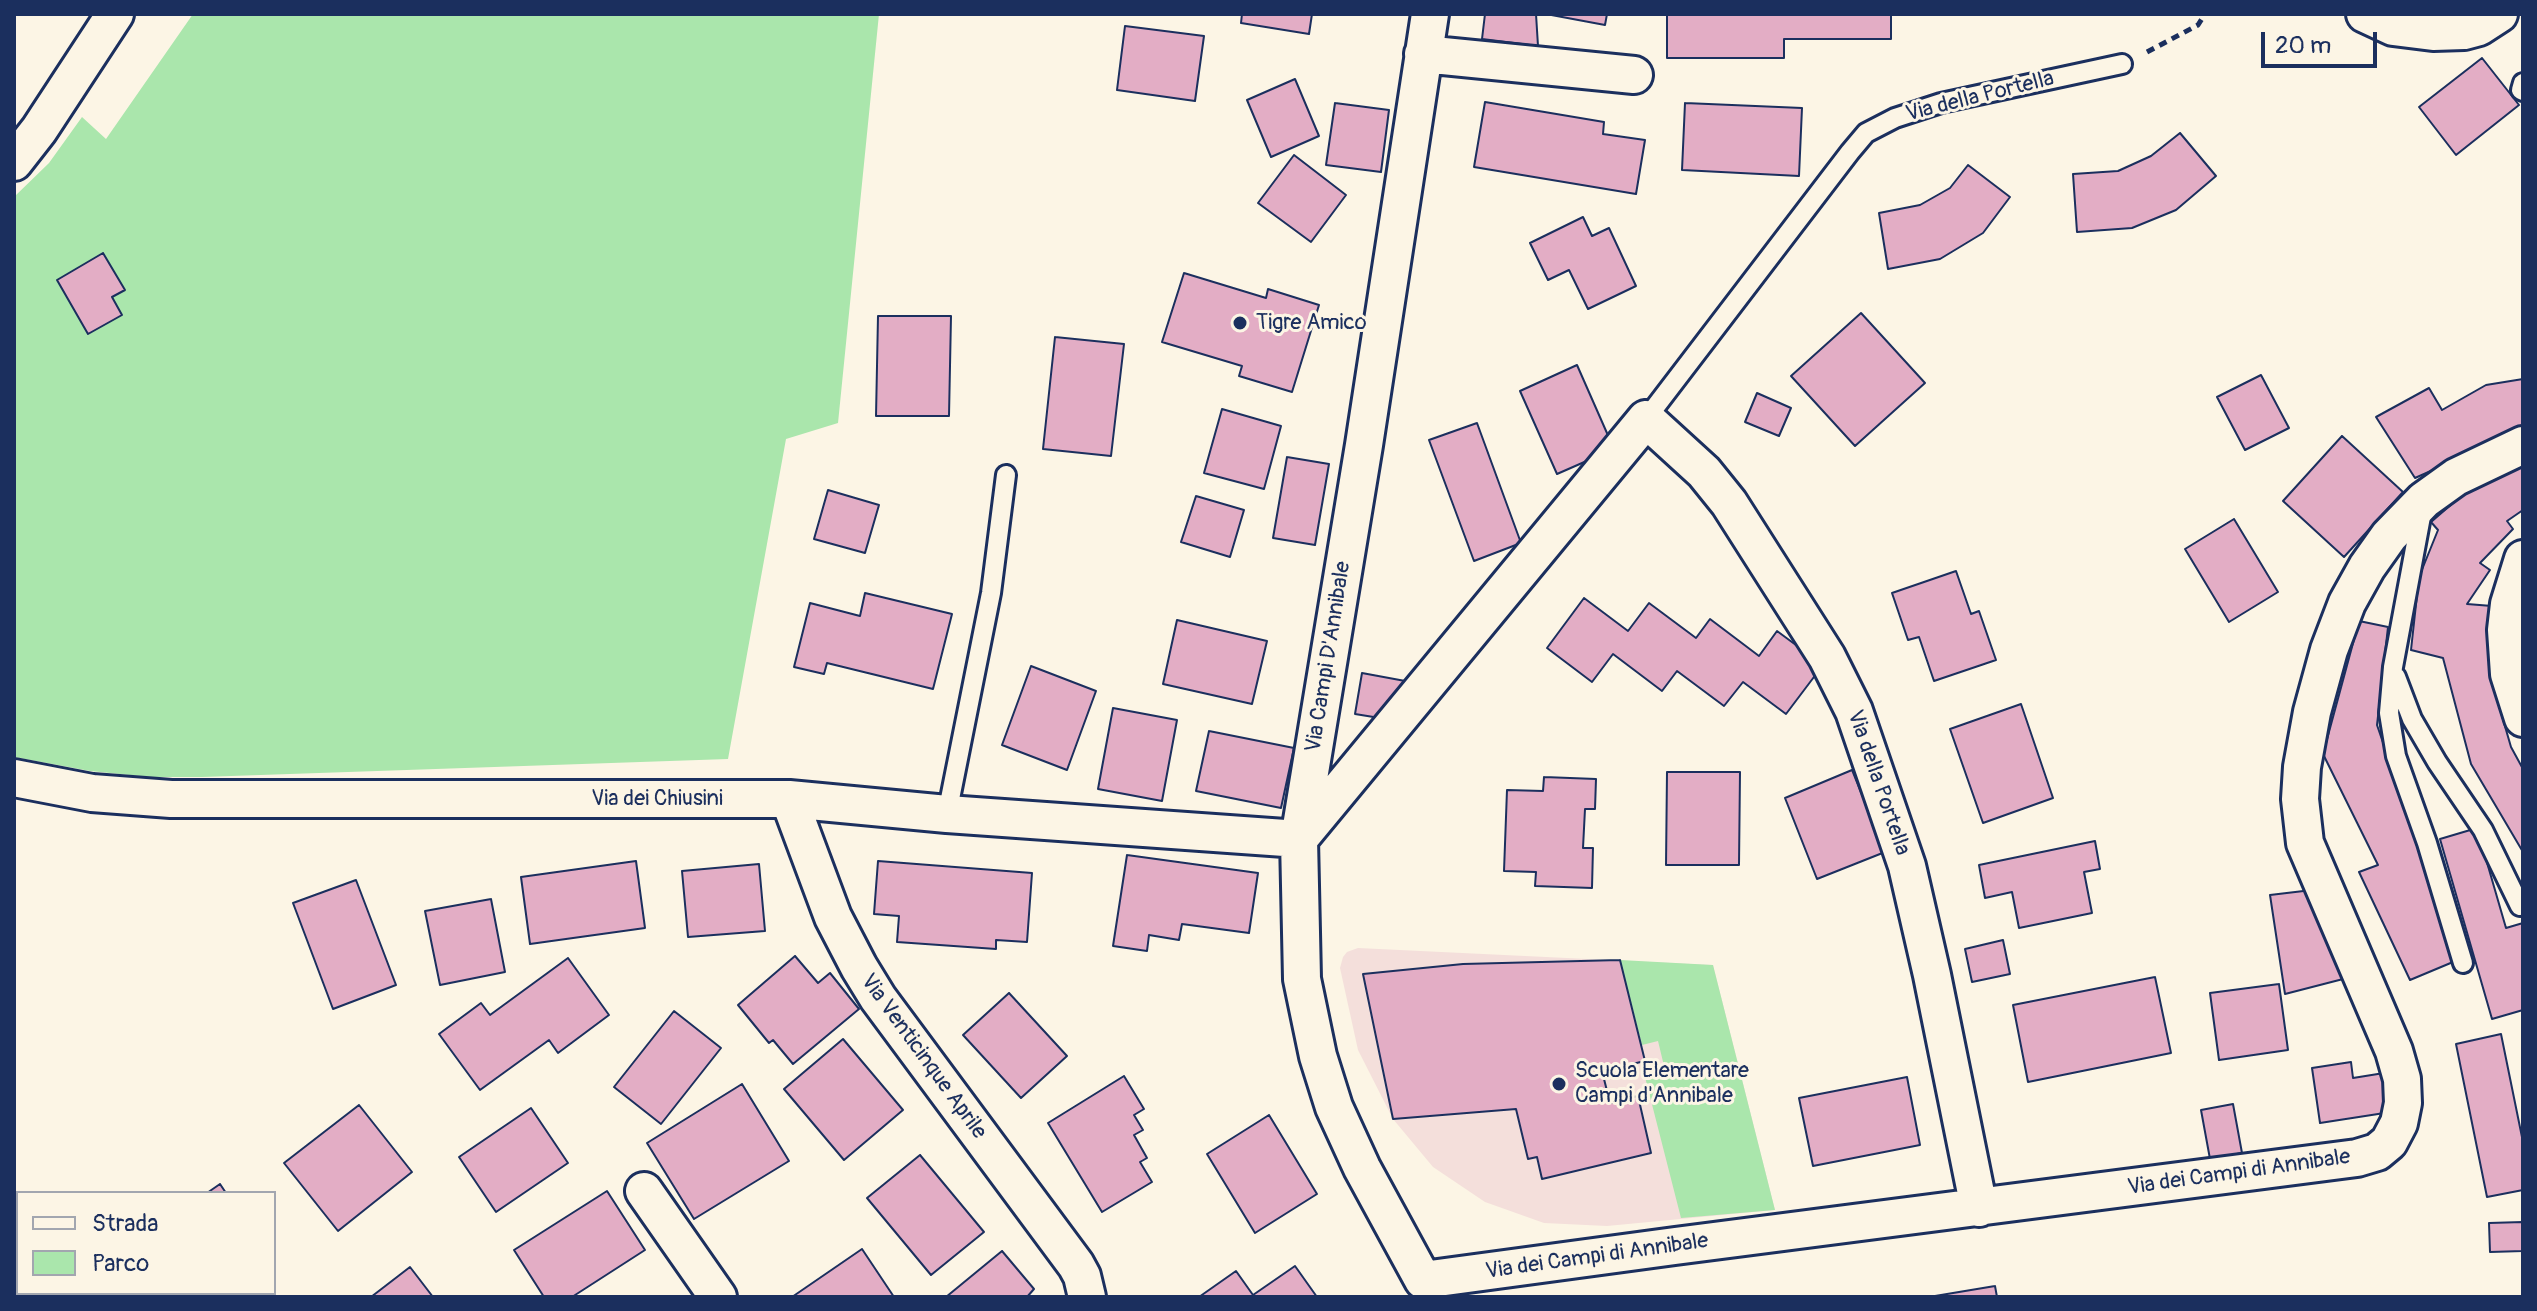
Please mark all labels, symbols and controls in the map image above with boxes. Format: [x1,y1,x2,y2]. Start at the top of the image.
scale bar [2265,16,2381,66]
text: 20 m [2275,31,2331,60]
street label: Via della Portella [1903,66,2057,128]
place label: Tigre Amico [1256,310,1367,336]
marker: Tigre Amico [1231,314,1249,332]
street label: Via Campi D'Annibale [1301,560,1357,754]
street label: Via della Portella [1841,707,1915,859]
street label: Via dei Chiusini [591,786,723,812]
street label: Via Venticinque Aprile [854,969,992,1145]
place label: Scuola Elementare Campi d'Annibale [1575,1058,1749,1110]
marker: Scuola Elementare Campi d'Annibale [1550,1075,1568,1093]
street label: Via dei Campi di Annibale [2126,1144,2352,1202]
legend [16,1191,276,1295]
text: Strada [92,1209,158,1238]
street label: Via dei Campi di Annibale [1484,1228,1710,1286]
text: Parco [92,1249,149,1278]

